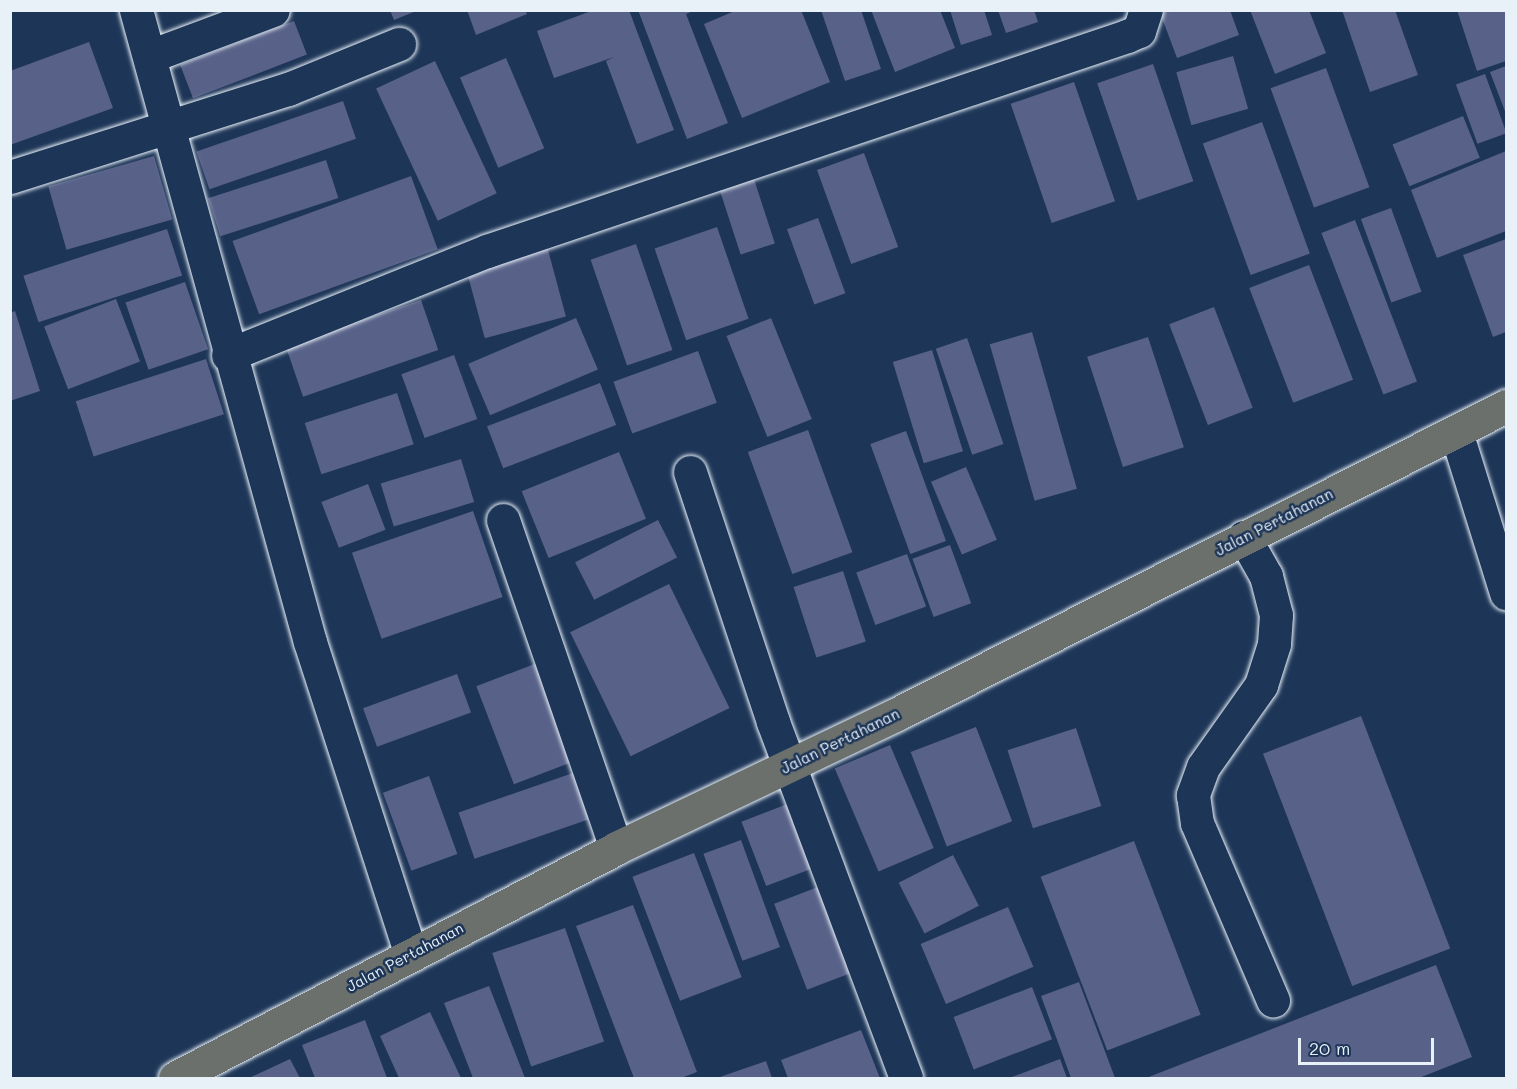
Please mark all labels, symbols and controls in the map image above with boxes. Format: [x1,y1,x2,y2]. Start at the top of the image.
street label: Jalan Pertahanan [1212,485,1336,559]
street label: Jalan Pertahanan [778,705,902,777]
street label: Jalan Pertahanan [344,919,466,995]
scale bar [1301,1026,1438,1064]
text: 20 m [1309,1036,1350,1060]

